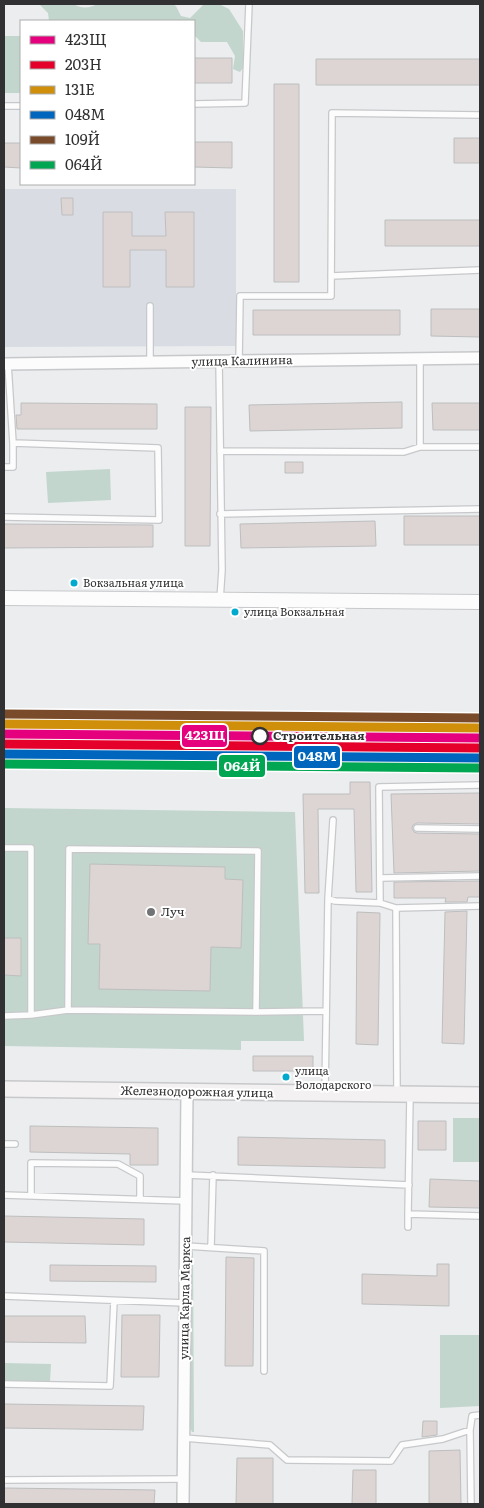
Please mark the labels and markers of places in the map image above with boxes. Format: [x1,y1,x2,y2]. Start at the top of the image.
place label: Вокзальная улица [83,574,184,590]
marker: Вокзальная улица [69,578,79,588]
place label: улица Вокзальная [244,603,345,619]
marker: улица Вокзальная [230,607,240,617]
place label: Строительная [273,726,365,744]
marker: Строительная [251,727,269,745]
place label: Луч [161,902,185,920]
marker: Луч [145,906,157,918]
place label: улица Володарского [295,1062,371,1092]
marker: улица Володарского [281,1072,291,1082]

